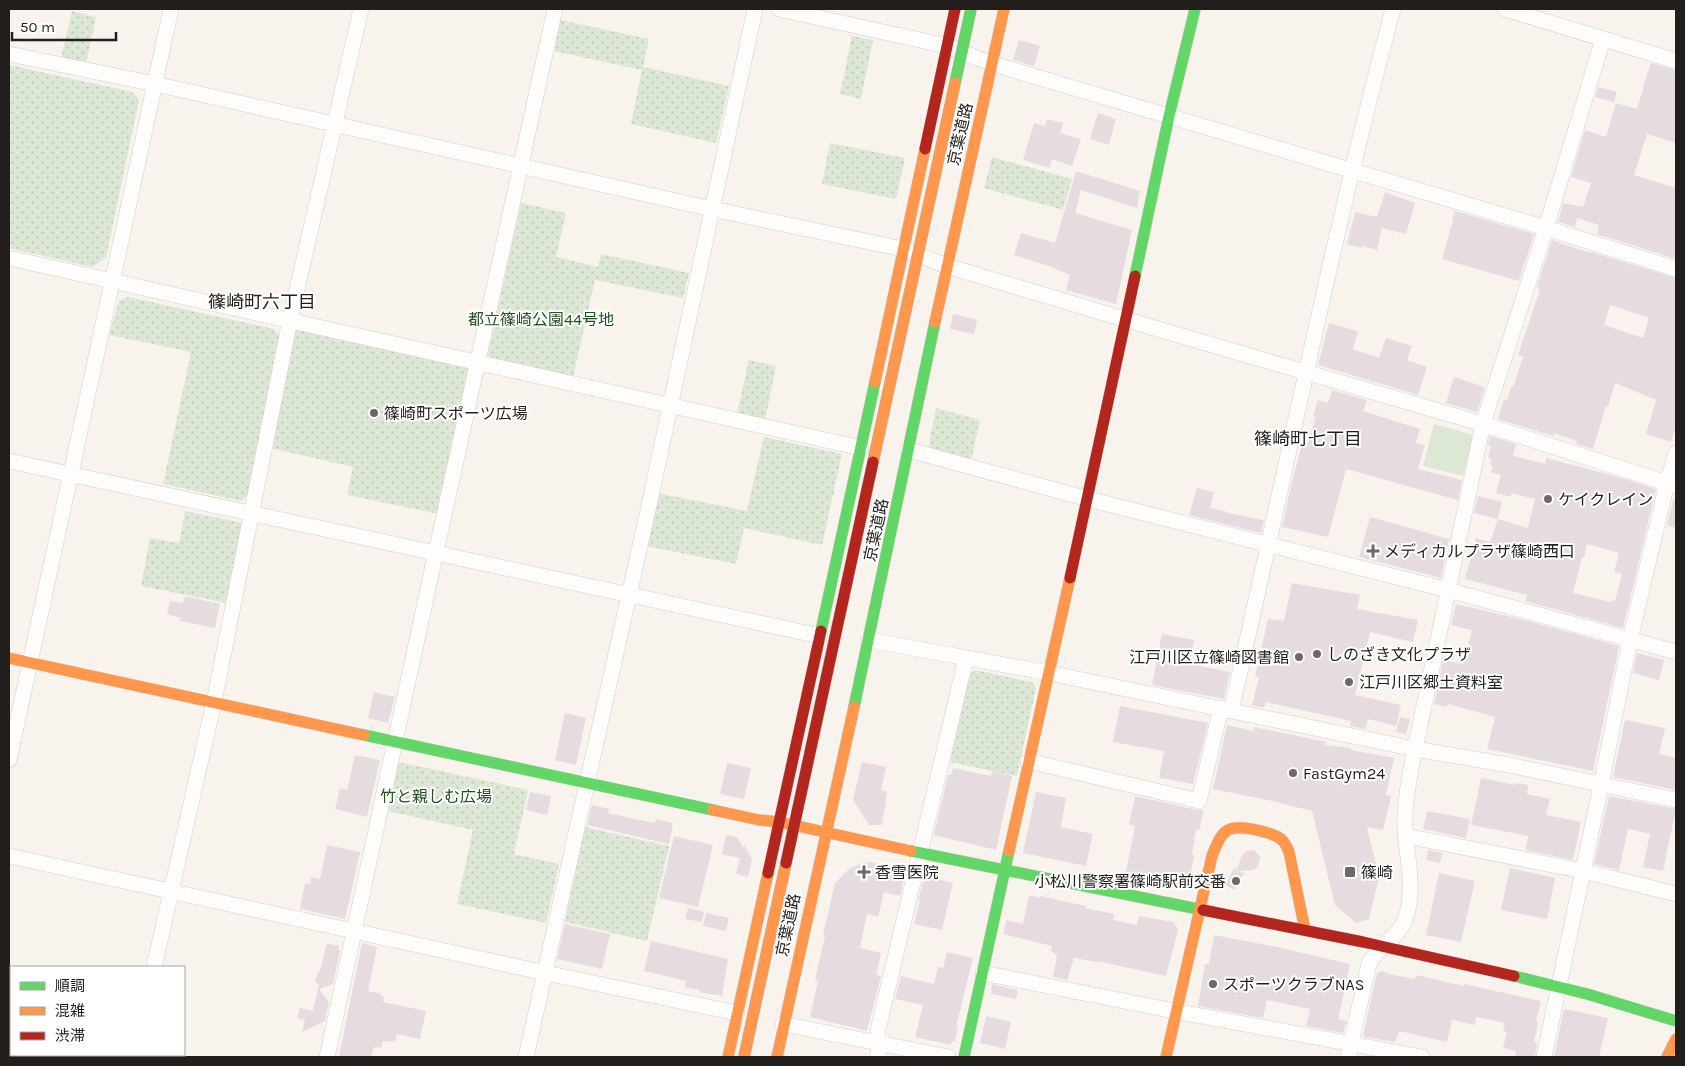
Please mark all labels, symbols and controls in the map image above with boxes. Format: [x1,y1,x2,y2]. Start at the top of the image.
scale bar [12,10,116,42]
text: 50 m [20,18,55,36]
street label: 京葉道路 [944,101,976,167]
district label: 篠崎町六丁目 [208,291,316,313]
park label: 都立篠崎公園44号地 [468,310,614,329]
place label: 篠崎町スポーツ広場 [384,404,528,423]
marker: 篠崎町スポーツ広場 [368,407,380,419]
district label: 篠崎町七丁目 [1254,428,1362,450]
place label: ケイクレイン [1558,490,1653,509]
marker: ケイクレイン [1542,493,1554,505]
street label: 京葉道路 [860,497,892,563]
place label: メディカルプラザ篠崎西口 [1384,542,1575,561]
marker: メディカルプラザ篠崎西口 [1366,544,1380,558]
place label: しのざき文化プラザ [1327,645,1471,664]
place label: 江戸川区立篠崎図書館 [1129,648,1289,667]
marker: しのざき文化プラザ [1311,648,1323,660]
marker: 江戸川区立篠崎図書館 [1293,651,1305,663]
place label: 江戸川区郷土資料室 [1359,673,1503,692]
marker: 江戸川区郷土資料室 [1343,676,1355,688]
place label: FastGym24 [1303,764,1385,783]
marker: FastGym24 [1287,767,1299,779]
park label: 竹と親しむ広場 [380,787,492,806]
place label: 香雪医院 [875,863,939,882]
place label: 篠崎 [1361,863,1393,882]
marker: 香雪医院 [857,865,871,879]
marker: 篠崎 [1343,865,1357,879]
place label: 小松川警察署篠崎駅前交番 [1034,872,1226,891]
marker: 小松川警察署篠崎駅前交番 [1230,875,1242,887]
street label: 京葉道路 [772,892,804,958]
legend [10,966,185,1056]
place label: スポーツクラブNAS [1223,975,1365,994]
text: 順調 [55,977,85,995]
marker: スポーツクラブNAS [1207,978,1219,990]
text: 混雑 [55,1002,85,1020]
text: 渋滞 [55,1027,85,1045]

